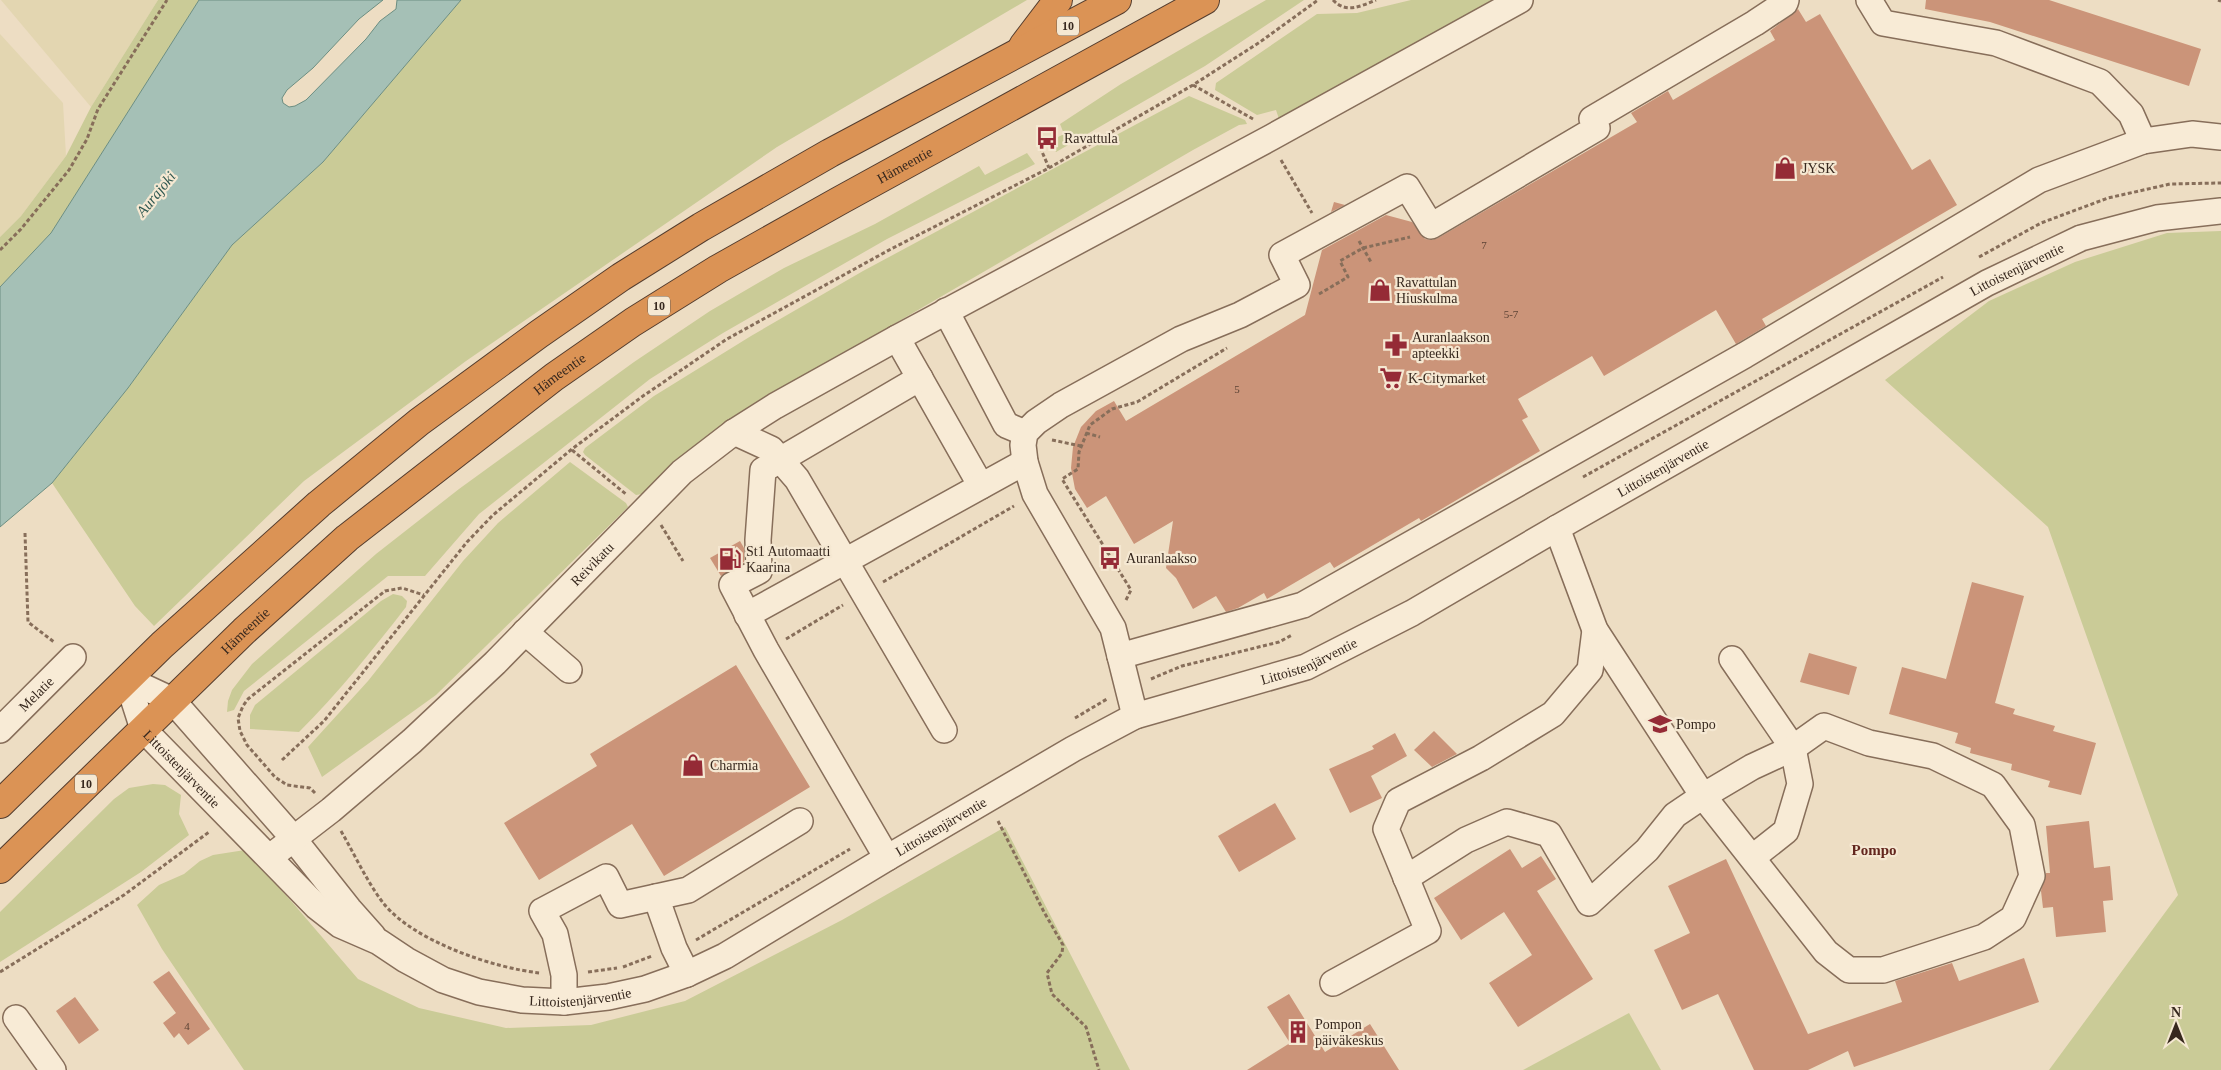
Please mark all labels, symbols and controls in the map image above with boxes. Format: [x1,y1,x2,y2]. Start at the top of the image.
road number: 10 [1057,16,1079,36]
bus stop icon: Ravattula [1034,125,1060,151]
place label: Ravattula [1064,131,1118,146]
street label: Hämeentie [874,144,935,186]
shop icon: JYSK [1772,155,1798,181]
place label: JYSK [1802,161,1835,176]
water label: Aurajoki [133,169,179,220]
house number: 7 [1481,239,1487,251]
street label: Littoistenjärventie [1967,240,2066,299]
place label: Ravattulan Hiuskulma [1396,275,1458,306]
shop icon: Ravattulan Hiuskulma [1367,277,1393,303]
road number: 10 [648,296,670,316]
house number: 5-7 [1504,308,1519,320]
place label: Auranlaakson apteekki [1412,330,1490,361]
pharmacy icon: Auranlaakson apteekki [1383,332,1409,358]
street label: Hämeentie [530,350,588,398]
supermarket icon: K-Citymarket [1378,365,1404,391]
place label: K-Citymarket [1408,371,1486,386]
house number: 5 [1234,383,1240,395]
street label: Littoistenjärventie [1614,436,1711,500]
street label: Reivikatu [568,539,616,589]
place label: St1 Automaatti Kaarina [746,544,831,575]
bus stop icon: Auranlaakso [1097,545,1123,571]
fuel station icon: St1 Automaatti Kaarina [717,546,743,572]
place label: Auranlaakso [1126,551,1197,566]
street label: Hämeentie [218,604,272,657]
street label: Littoistenjärventie [1259,635,1359,687]
street label: Melatie [16,674,56,714]
school or university icon: Pompo [1647,711,1673,737]
place label: Pompo [1676,717,1716,732]
street label: Littoistenjärventie [141,727,223,811]
shop icon: Charmia [680,752,706,778]
place label: Charmia [710,758,759,773]
road number: 10 [75,774,97,794]
street label: Littoistenjärventie [893,794,989,859]
district label: Pompo [1852,842,1897,858]
street label: Littoistenjärventie [529,985,633,1010]
north arrow [2151,1000,2201,1050]
text: N [2171,1005,2181,1020]
place label: Pompon päiväkeskus [1315,1017,1383,1048]
building icon: Pompon päiväkeskus [1285,1019,1311,1045]
house number: 4 [184,1020,190,1032]

